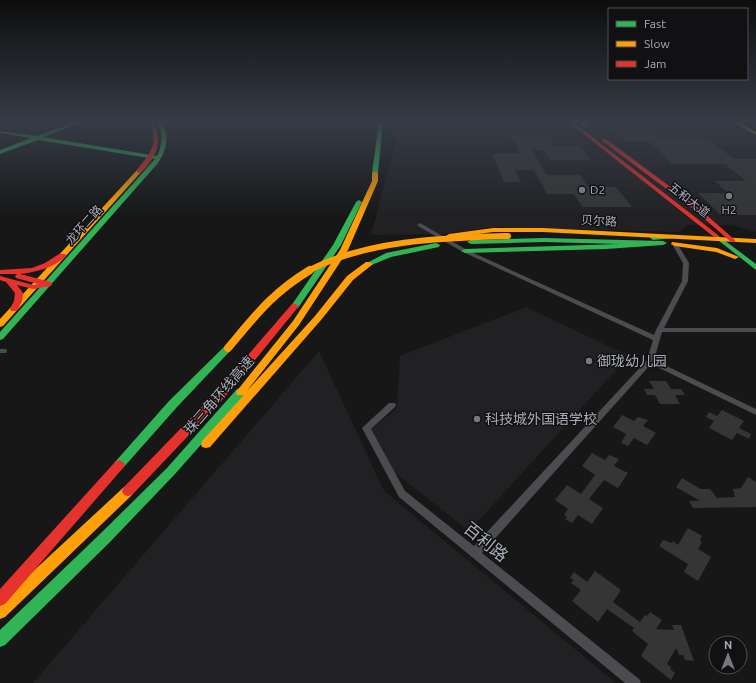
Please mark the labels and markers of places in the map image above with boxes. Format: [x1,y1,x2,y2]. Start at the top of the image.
place label: D2 [590,183,605,196]
marker: D2 [577,185,587,195]
marker: H2 [724,191,734,201]
place label: H2 [721,203,737,216]
place label: 御珑幼儿园 [597,353,667,369]
marker: 御珑幼儿园 [584,356,594,366]
place label: 科技城外国语学校 [485,411,597,427]
marker: 科技城外国语学校 [472,414,482,424]

